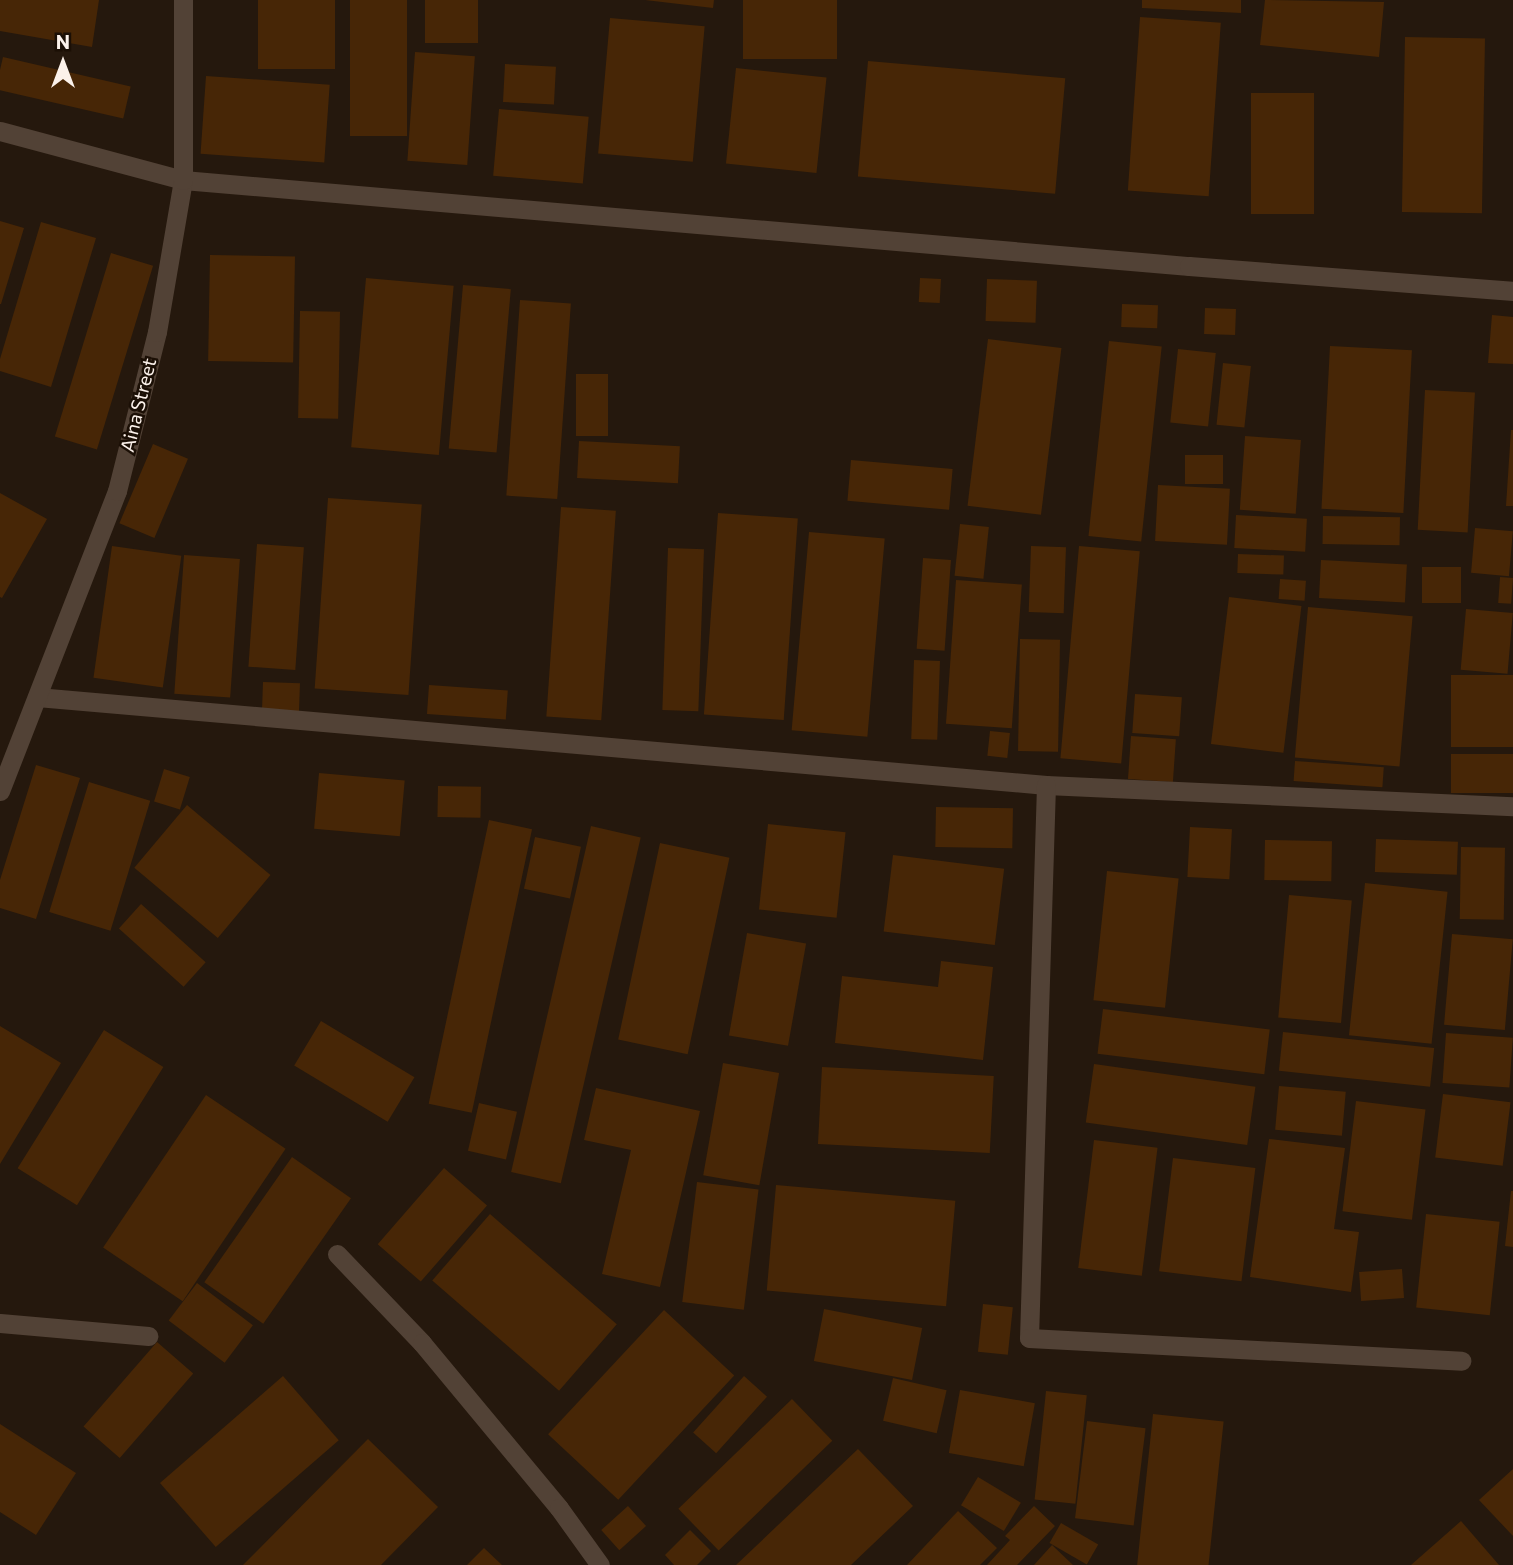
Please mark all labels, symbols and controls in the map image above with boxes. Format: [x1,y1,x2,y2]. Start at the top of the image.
north arrow [28,28,98,98]
text: N [56,30,70,53]
street label: Aina Street [115,356,161,454]

